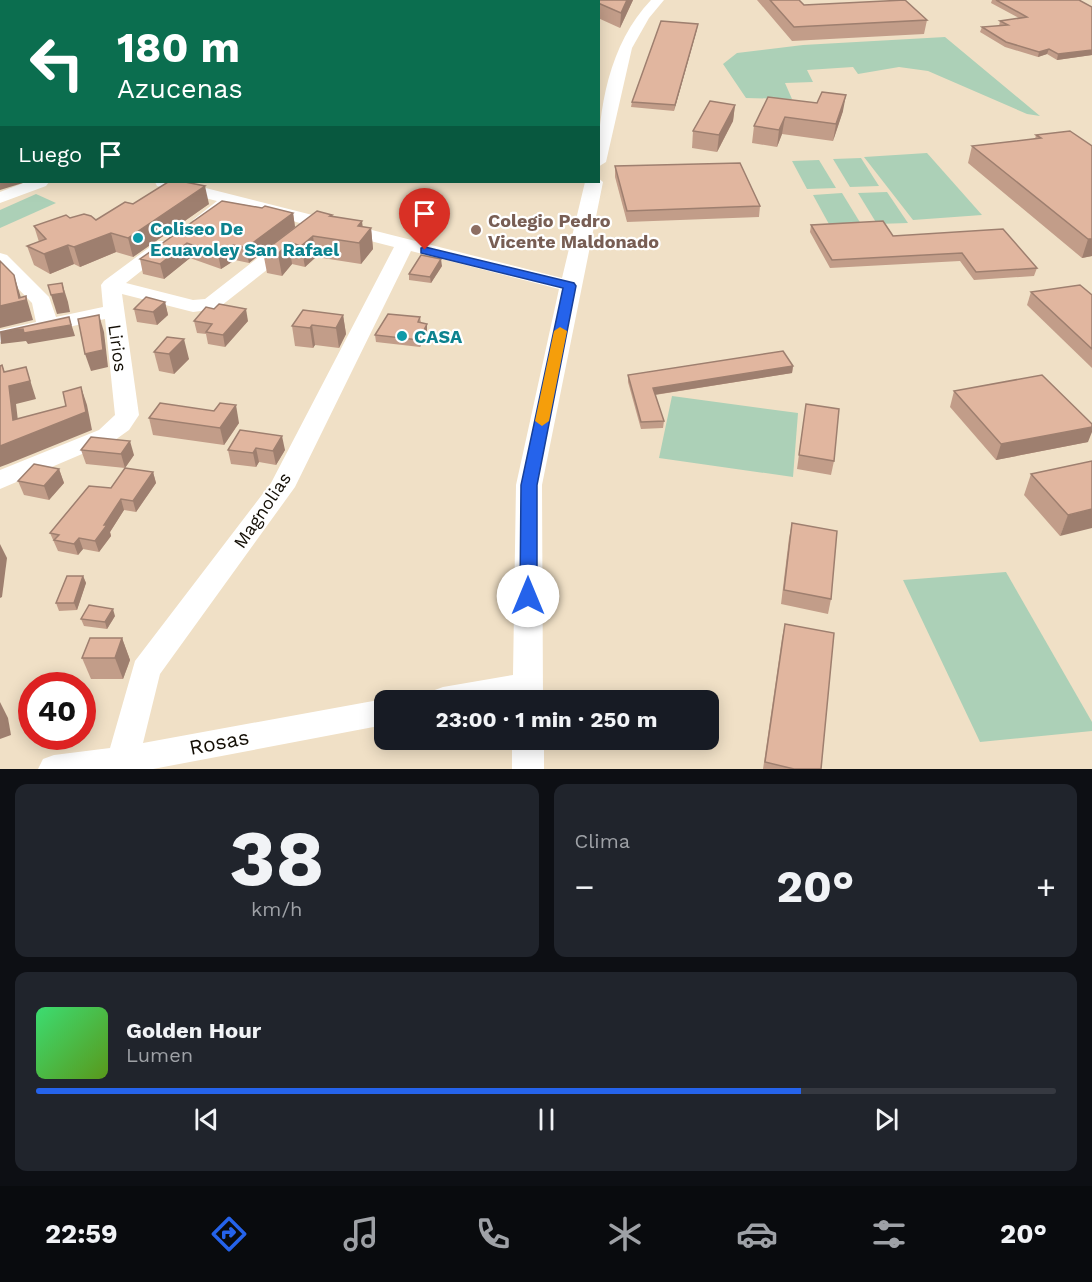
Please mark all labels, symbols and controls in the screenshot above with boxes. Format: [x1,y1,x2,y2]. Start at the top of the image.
text: 180 m [117,23,240,72]
icon: left [18,24,96,102]
text: Azucenas [117,73,243,105]
icon: arrive [94,138,127,171]
text: Luego [18,142,82,167]
pin [399,188,450,250]
icon: arrive [408,197,441,230]
place label: Colegio Pedro Vicente Maldonado [488,210,659,252]
place label: Coliseo De Ecuavoley San Rafael [150,218,339,260]
marker: Colegio Pedro Vicente Maldonado [469,223,483,237]
marker: Coliseo De Ecuavoley San Rafael [131,231,145,245]
street label: Lirios [104,323,132,373]
place label: CASA [414,326,463,347]
marker: CASA [395,329,409,343]
street label: Magnolias [229,468,295,552]
position arrow [496,564,560,628]
speed limit sign: 40 [18,672,96,750]
text: 23:00 · 1 min · 250 m [436,707,657,732]
street label: Rosas [187,724,251,760]
text: 38 [229,812,324,904]
text: Clima [575,829,630,853]
text: 20° [776,860,854,913]
text: − [575,867,594,906]
text: + [1036,867,1056,906]
text: km/h [251,897,303,921]
text: Golden Hour [126,1018,261,1043]
text: Lumen [126,1043,193,1067]
icon: previous [190,1103,223,1136]
icon: pause [530,1103,563,1136]
icon: next [870,1103,903,1136]
icon: directions [208,1213,250,1255]
icon: music [340,1213,382,1255]
icon: phone [472,1213,514,1255]
icon: climate [604,1213,646,1255]
icon: car [736,1213,778,1255]
icon: filters [868,1213,910,1255]
text: 22:59 [45,1218,118,1250]
text: 20° [1000,1218,1047,1250]

